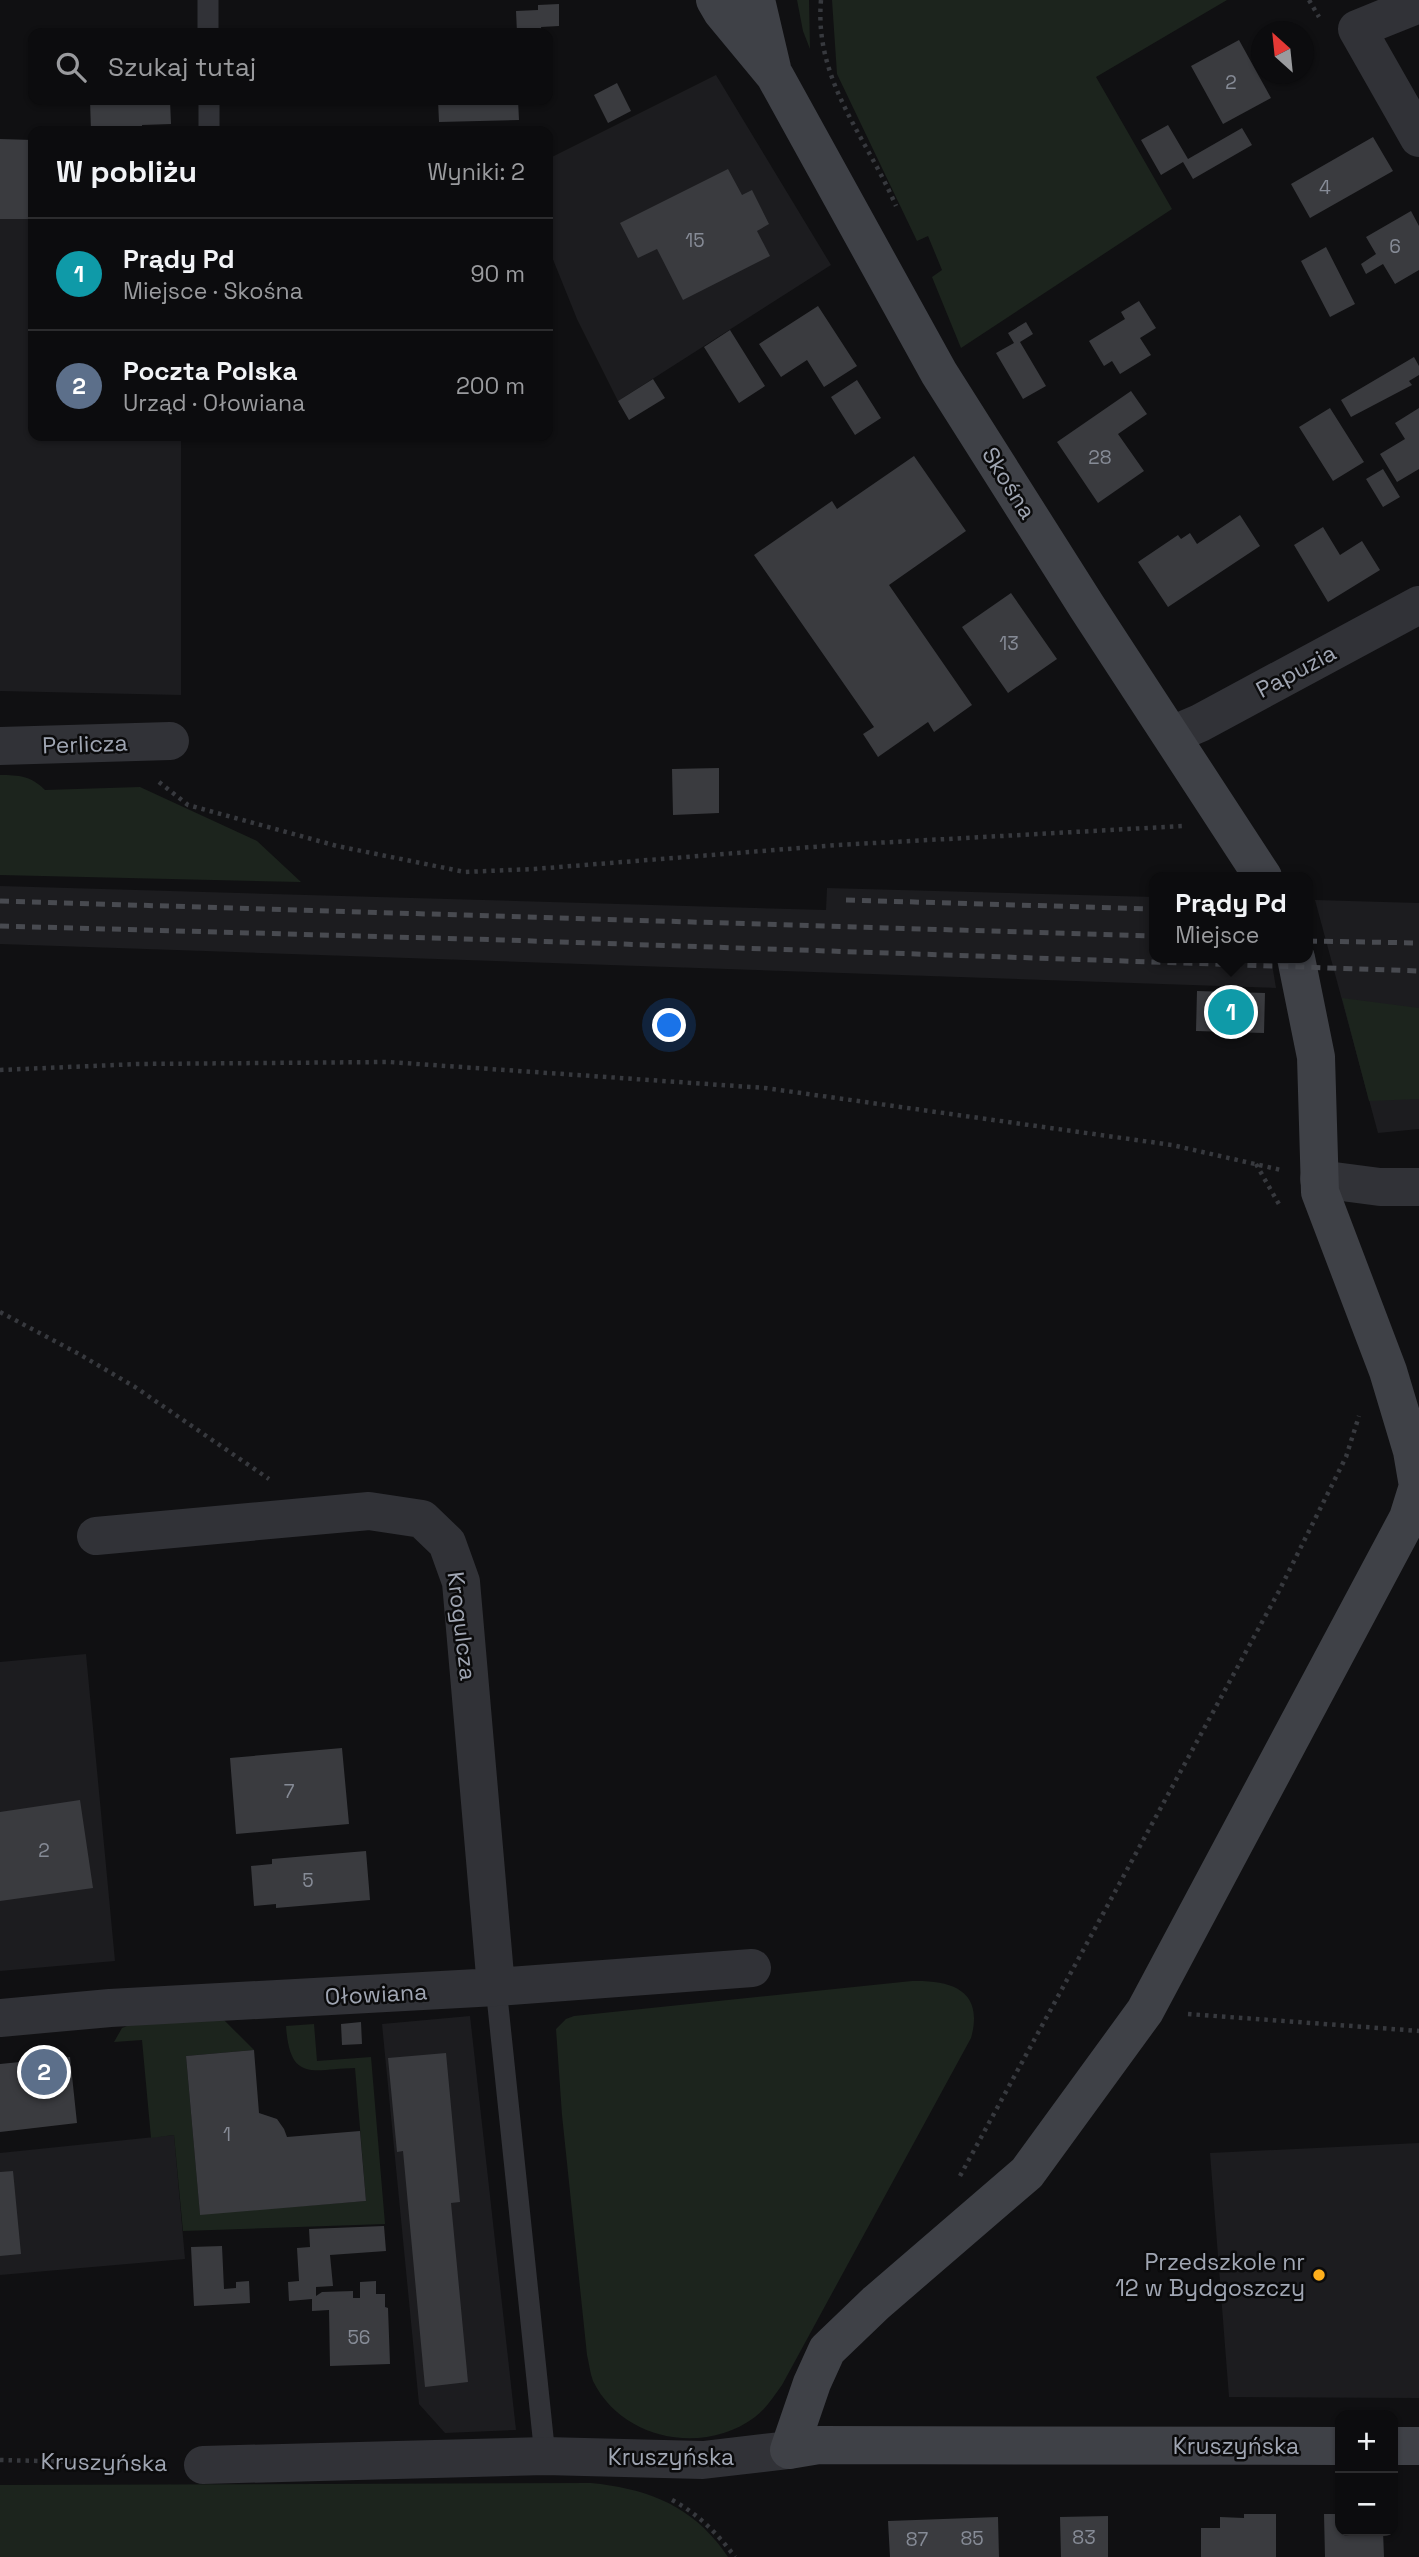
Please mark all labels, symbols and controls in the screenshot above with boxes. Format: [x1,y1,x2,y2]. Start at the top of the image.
north arrow [1251,21,1314,84]
search box [28,28,553,105]
icon: search [52,48,90,86]
text: Szukaj tutaj [108,50,256,84]
house number: 2 [1225,70,1237,95]
text: W pobliżu [56,152,197,191]
text: Wyniki: 2 [428,157,525,187]
house number: 4 [1319,175,1331,200]
house number: 15 [685,228,705,253]
house number: 6 [1389,234,1401,259]
text: Prądy Pd [123,242,235,276]
text: 1 [74,259,84,289]
text: 90 m [470,259,525,289]
text: Miejsce · Skośna [123,276,303,306]
text: Poczta Polska [123,354,298,388]
text: 2 [72,371,86,401]
text: 200 m [456,371,525,401]
text: Urząd · Ołowiana [123,388,305,418]
street label: Skośna [975,441,1043,525]
house number: 28 [1088,445,1112,470]
house number: 13 [999,631,1019,656]
street label: Papuzia [1251,637,1341,705]
street label: Perlicza [42,728,128,760]
popup [1149,872,1313,963]
text: Prądy Pd [1175,886,1287,920]
text: Miejsce [1175,920,1260,950]
pin: 1 [1208,986,1254,1038]
your location [652,1008,686,1042]
street label: Krogulcza [440,1570,484,1682]
house number: 7 [284,1779,295,1804]
house number: 2 [38,1838,50,1863]
house number: 5 [302,1868,314,1893]
street label: Ołowiana [324,1976,428,2012]
pin: 2 [21,2046,67,2098]
house number: 1 [223,2122,231,2147]
place label: Przedszkole nr 12 w Bydgoszczy [1115,2247,1305,2303]
marker: Przedszkole nr 12 w Bydgoszczy [1311,2267,1327,2283]
house number: 56 [347,2325,371,2350]
map controls [1335,2410,1398,2536]
button: + [1335,2410,1398,2473]
street label: Kruszyńska [1173,2431,1299,2461]
street label: Kruszyńska [608,2442,734,2472]
street label: Kruszyńska [40,2446,168,2478]
button: − [1335,2473,1398,2536]
house number: 83 [1072,2525,1096,2550]
house number: 85 [960,2526,984,2551]
house number: 87 [906,2527,928,2552]

